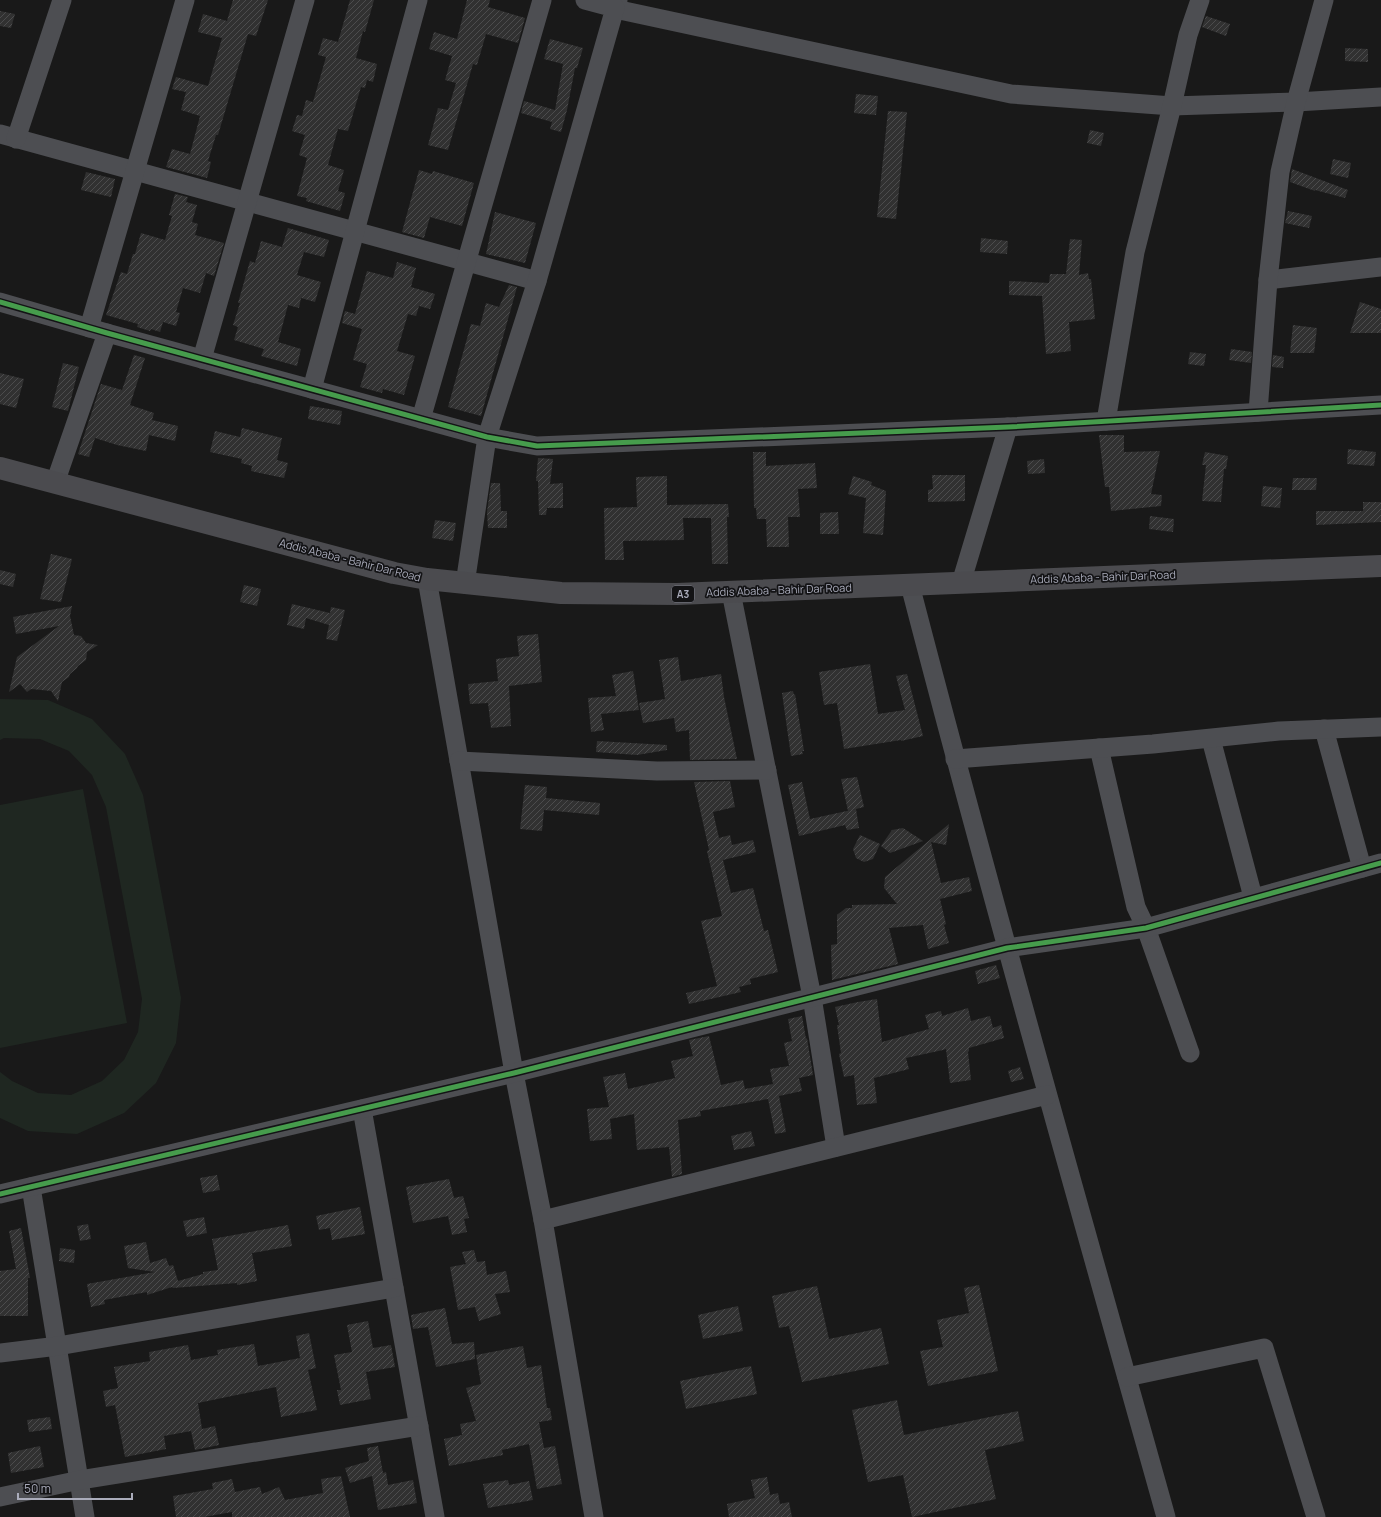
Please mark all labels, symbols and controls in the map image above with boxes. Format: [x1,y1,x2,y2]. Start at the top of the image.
street label: Addis Ababa - Bahir Dar Road [278,535,423,584]
street label: Addis Ababa - Bahir Dar Road [1030,566,1176,587]
street label: Addis Ababa - Bahir Dar Road [706,579,852,600]
road number: A3 [672,586,694,602]
scale bar [18,1475,132,1501]
text: 50 m [24,1480,51,1497]

